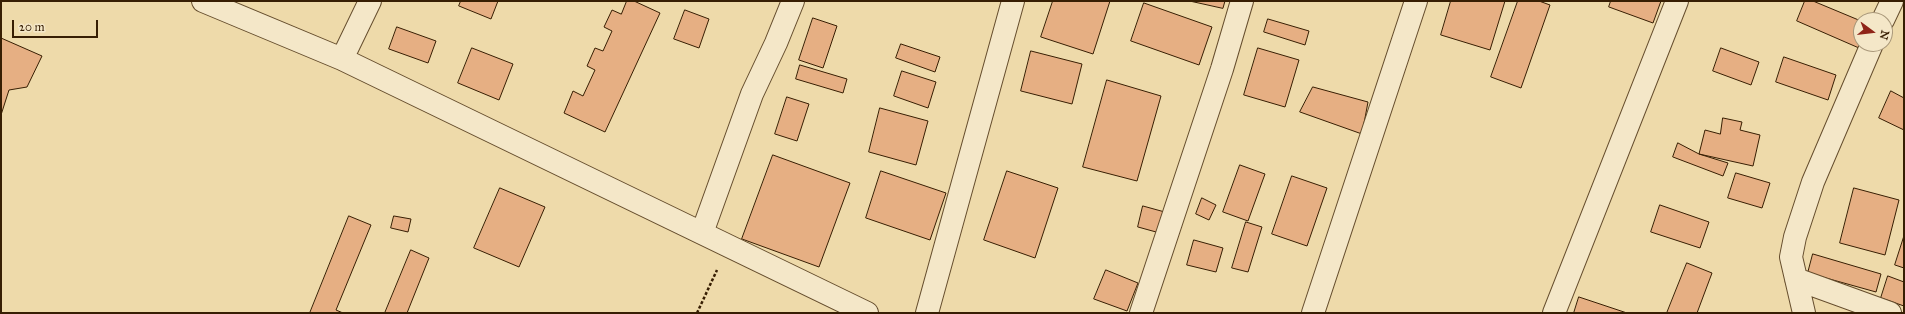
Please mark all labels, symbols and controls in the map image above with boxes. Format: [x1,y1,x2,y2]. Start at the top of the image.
scale bar [14,12,100,38]
north arrow [1853,12,1893,52]
text: 20 m [19,20,45,34]
text: N [1877,29,1892,41]

